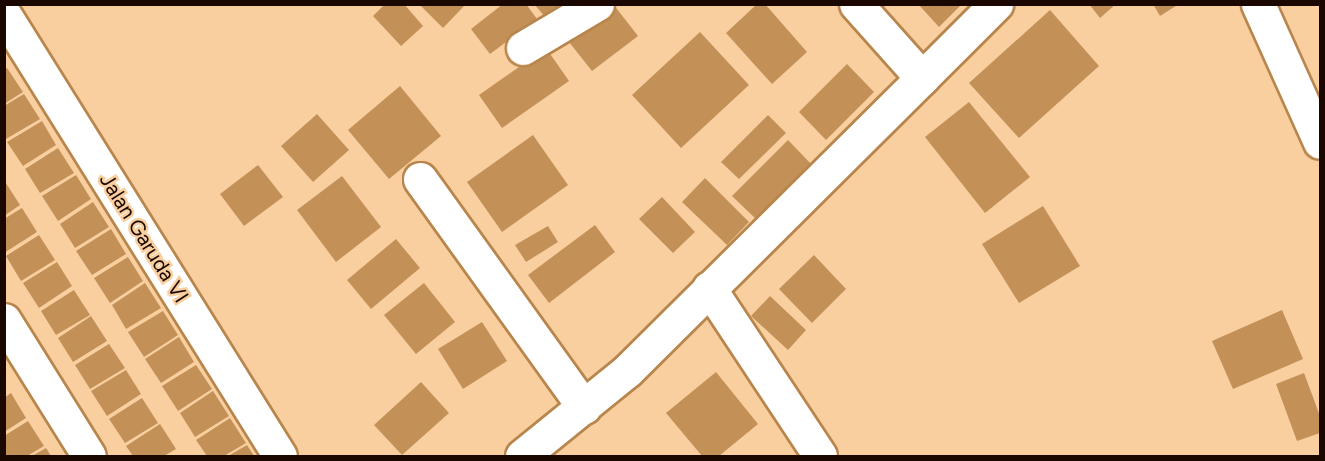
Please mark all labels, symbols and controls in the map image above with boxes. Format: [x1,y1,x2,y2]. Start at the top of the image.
street label: Jalan Garuda VI [94,169,194,307]

